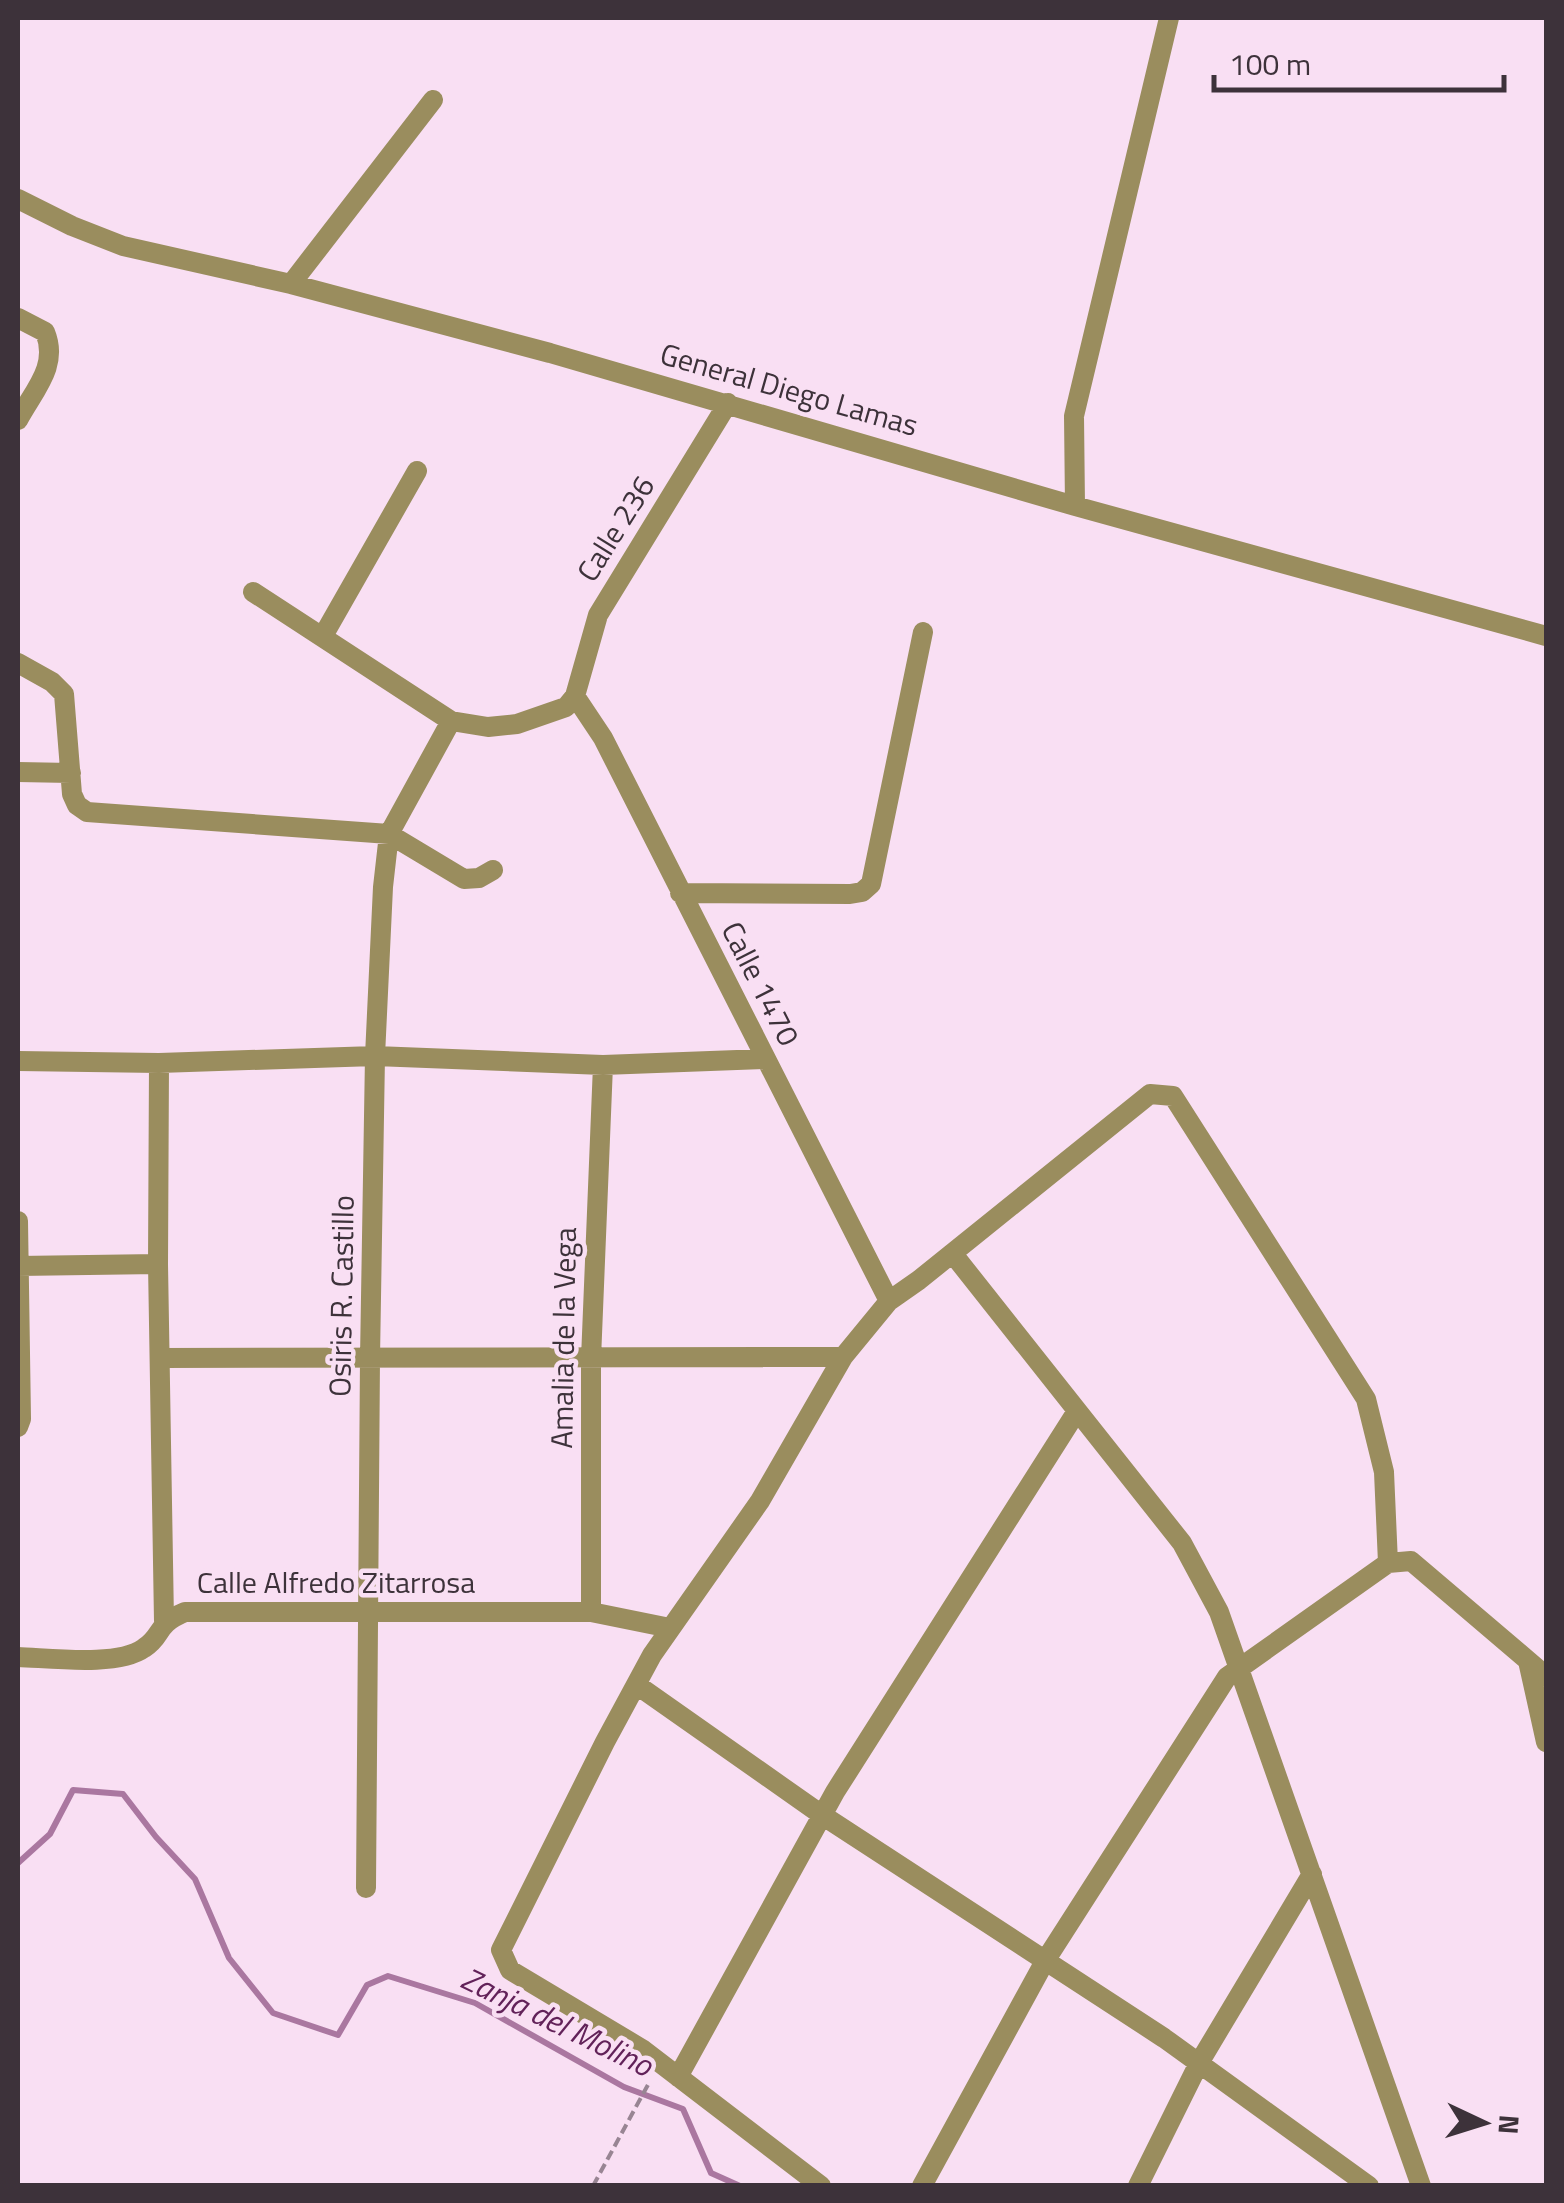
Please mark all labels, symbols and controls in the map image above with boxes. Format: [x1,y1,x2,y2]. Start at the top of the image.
scale bar [1214,30,1504,92]
text: 100 m [1229,41,1311,87]
street label: General Diego Lamas [655,330,924,448]
street label: Calle 236 [565,467,666,590]
street label: Calle 1470 [710,913,812,1054]
street label: Osiris R. Castillo [316,1195,366,1397]
street label: Amalia de la Vega [538,1227,588,1449]
street label: Calle Alfredo Zitarrosa [197,1559,475,1605]
water label: Zanja del Molino [454,1954,662,2089]
north arrow [1434,2073,1534,2173]
text: N [1487,2114,1532,2136]

